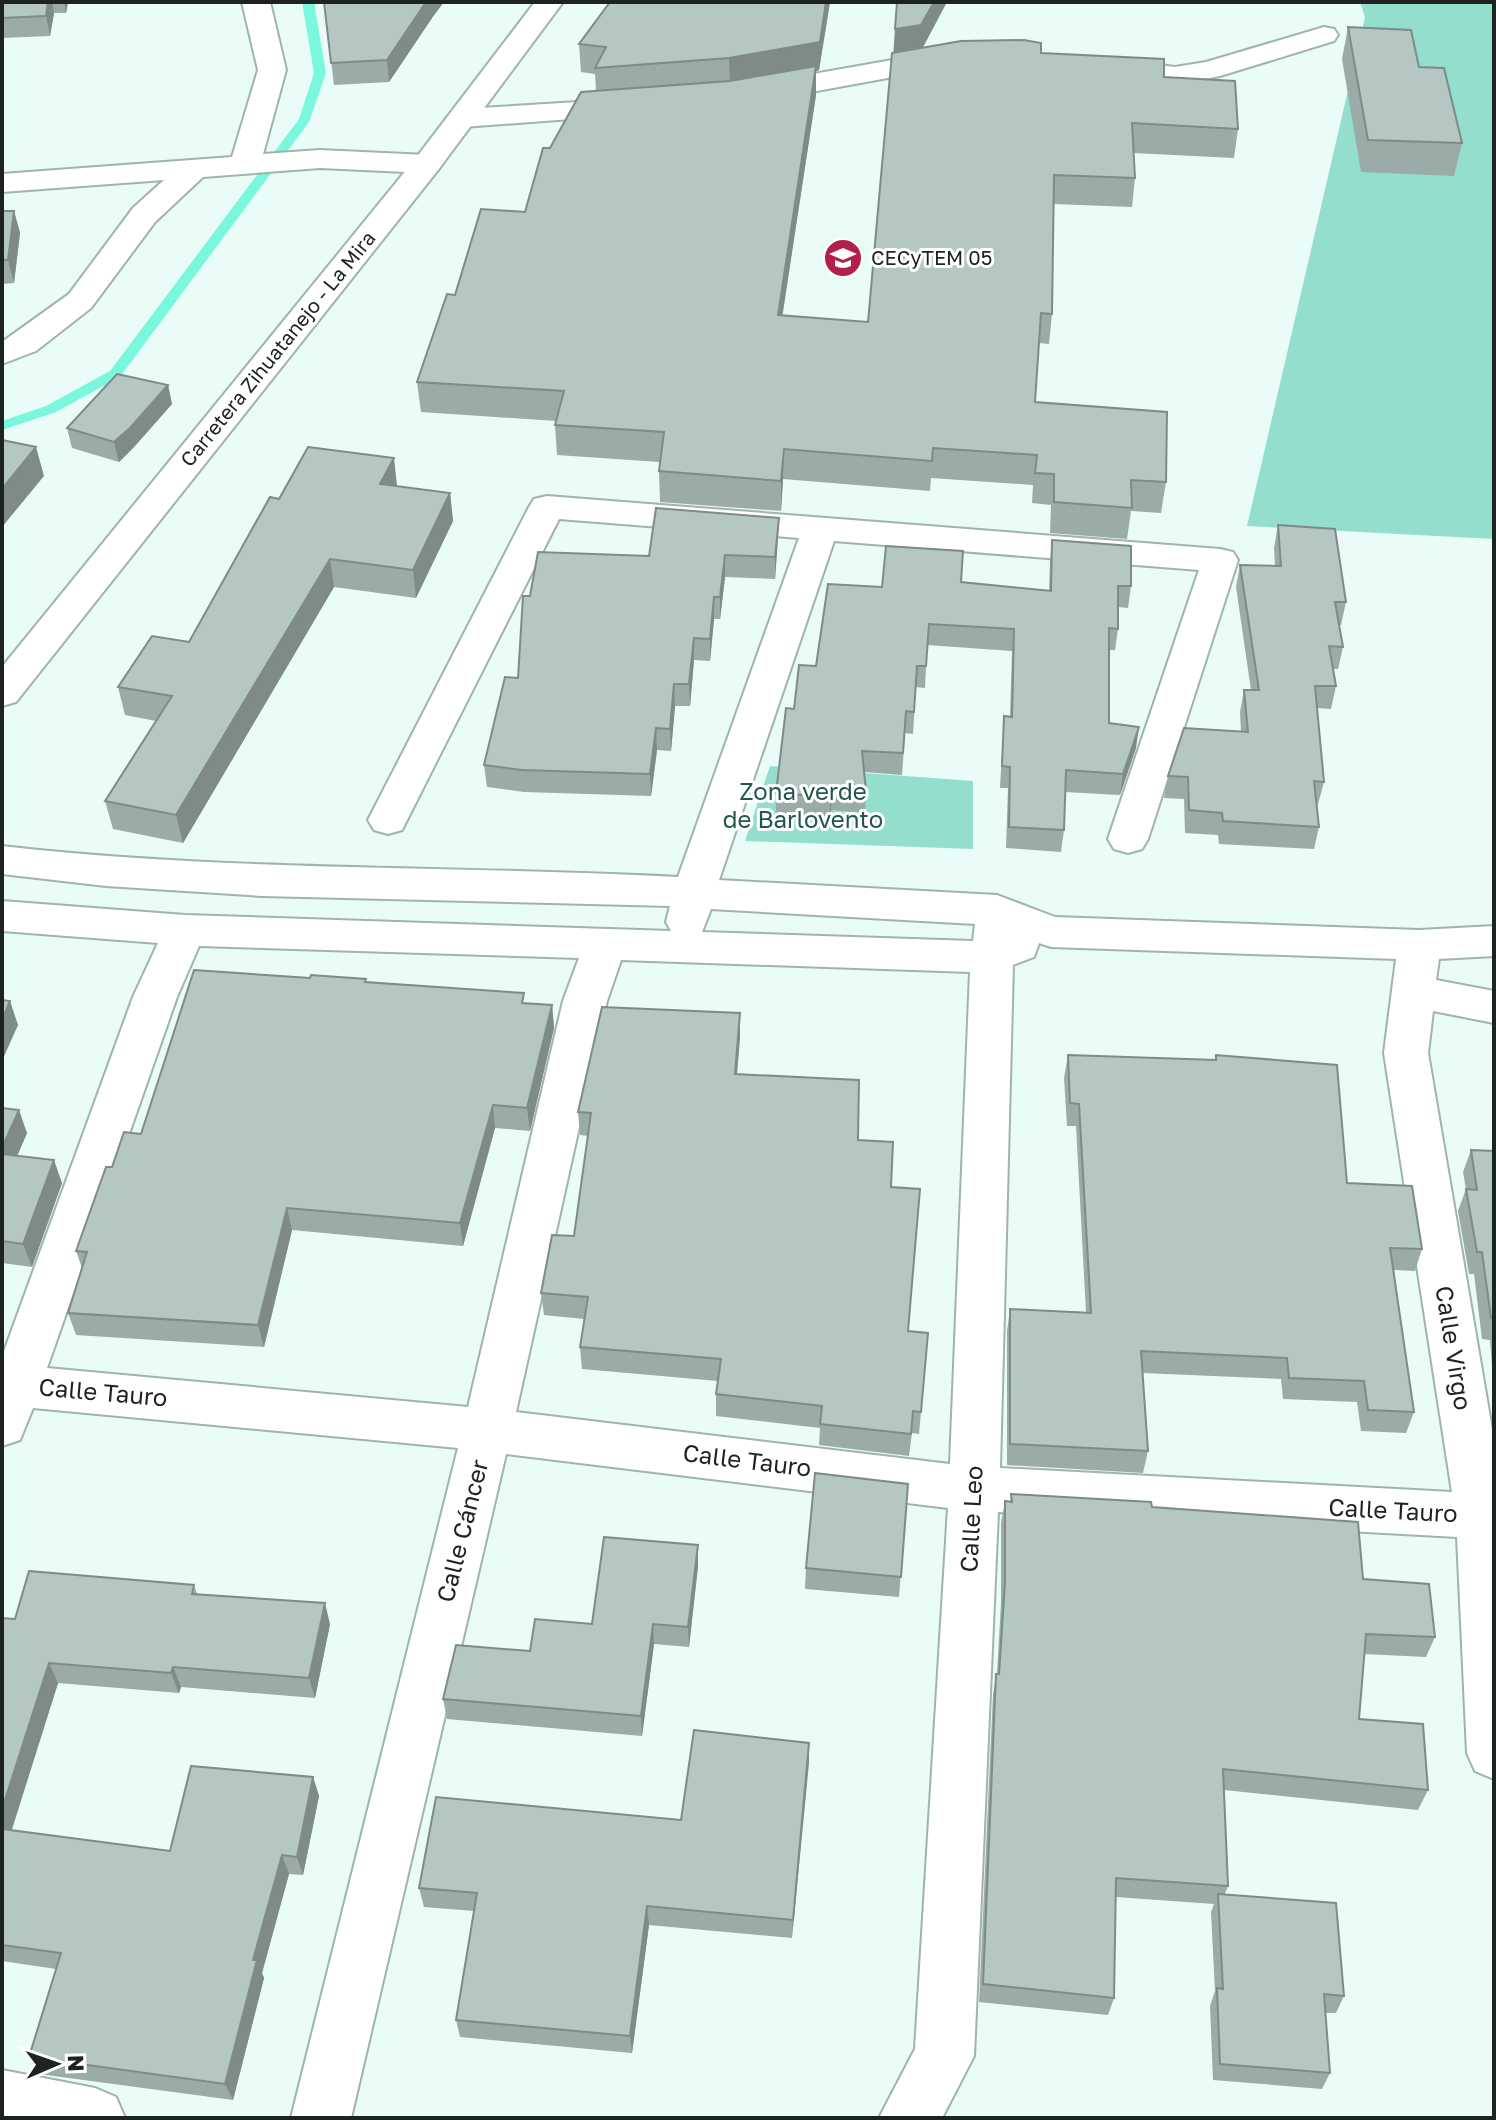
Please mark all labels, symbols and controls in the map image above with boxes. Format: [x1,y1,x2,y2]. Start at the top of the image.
street label: Carretera Zihuatanejo - La Mira [175,226,380,471]
school or university icon: CECyTEM 05 [822,237,864,279]
place label: CECyTEM 05 [871,245,992,269]
park label: Zona verde de Barlovento [723,776,883,833]
street label: Calle Virgo [1430,1283,1479,1412]
street label: Calle Tauro [37,1371,169,1412]
street label: Calle Tauro [681,1437,813,1482]
street label: Calle Cáncer [430,1456,493,1605]
street label: Calle Leo [953,1465,988,1573]
street label: Calle Tauro [1328,1492,1458,1527]
north arrow [16,2024,96,2104]
text: N [63,2054,90,2072]

